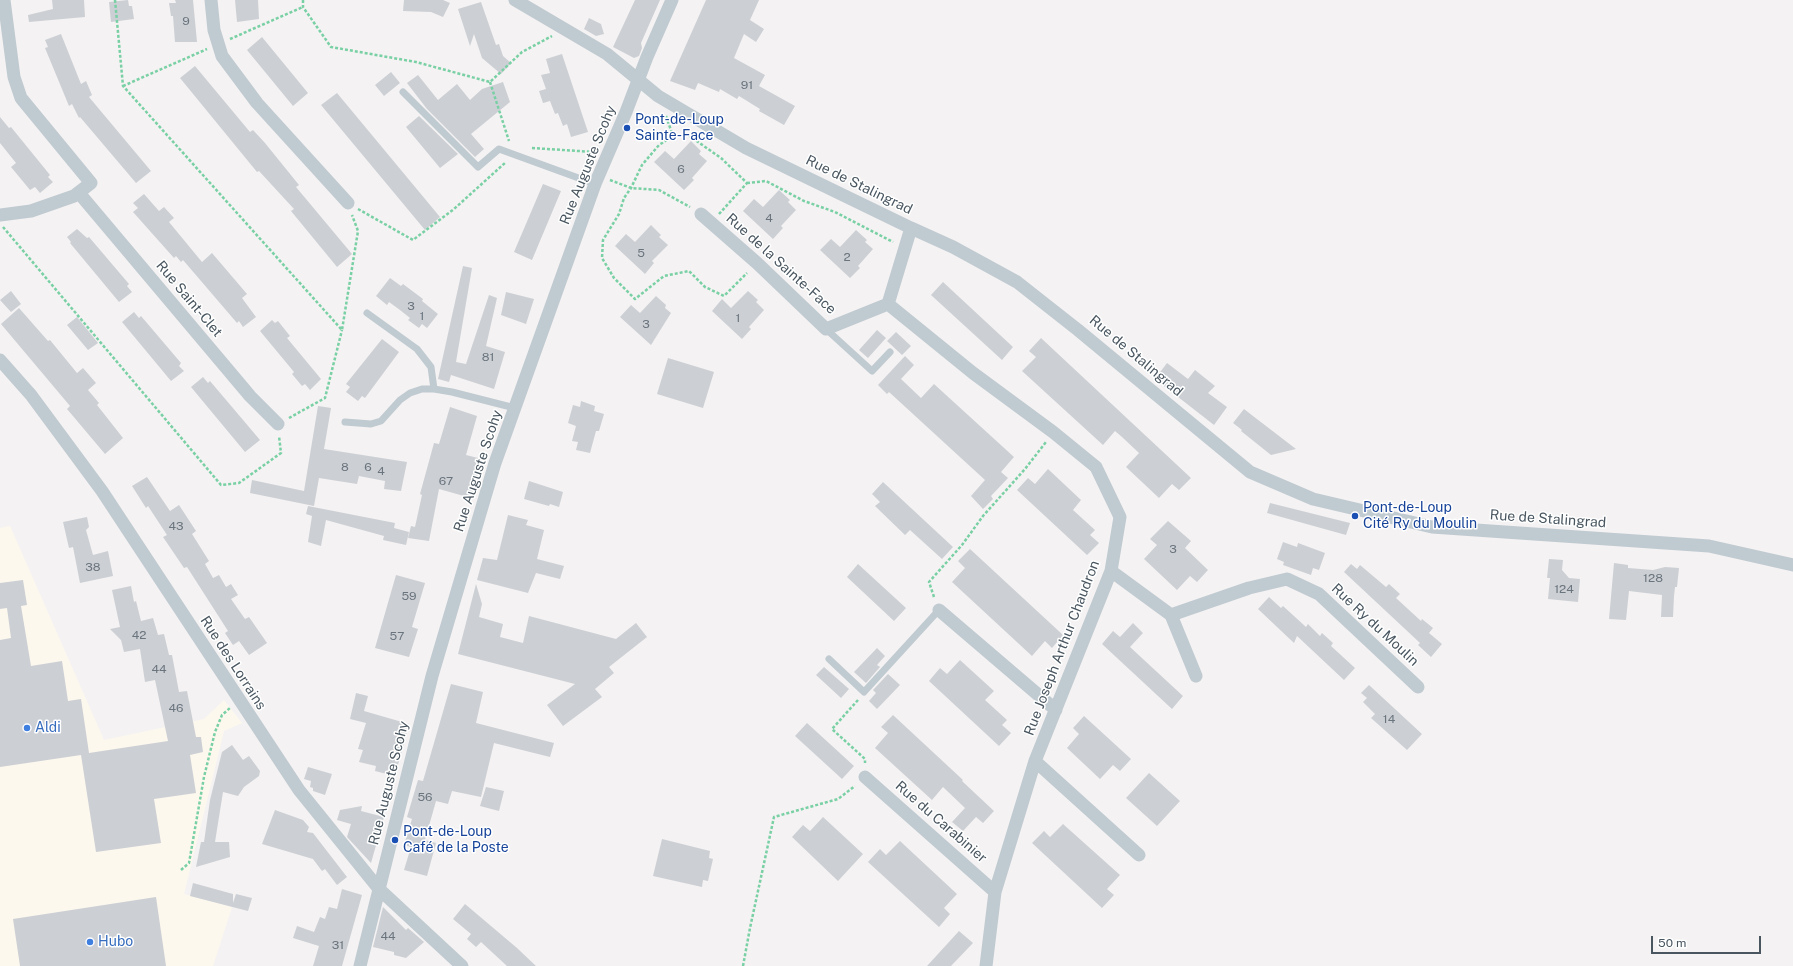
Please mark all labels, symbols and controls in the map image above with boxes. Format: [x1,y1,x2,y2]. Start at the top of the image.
house number: 9 [182,14,190,28]
house number: 91 [741,78,753,92]
street label: Rue Auguste Scohy [556,103,620,227]
place label: Pont-de-Loup Sainte-Face [635,112,724,144]
marker: Pont-de-Loup Sainte-Face [622,123,632,133]
street label: Rue de Stalingrad [803,152,915,218]
house number: 6 [677,162,685,176]
street label: Rue de la Sainte-Face [723,210,839,318]
house number: 4 [765,211,773,225]
house number: 5 [637,246,645,260]
house number: 2 [843,250,851,264]
street label: Rue Saint-Clet [152,258,226,340]
house number: 3 [407,299,415,313]
house number: 1 [420,309,424,323]
house number: 1 [736,311,740,325]
street label: Rue de Stalingrad [1086,312,1186,400]
house number: 3 [642,317,650,331]
house number: 81 [482,350,494,364]
street label: Rue Auguste Scohy [450,408,506,534]
house number: 8 [341,460,349,474]
house number: 6 [364,460,372,474]
house number: 4 [377,464,385,478]
house number: 67 [439,474,453,488]
place label: Pont-de-Loup Cité Ry du Moulin [1363,500,1477,532]
street label: Rue de Stalingrad [1489,507,1607,531]
marker: Pont-de-Loup Cité Ry du Moulin [1350,511,1360,521]
house number: 43 [168,519,184,533]
house number: 3 [1169,542,1177,556]
street label: Rue Joseph Arthur Chaudron [1021,558,1103,738]
house number: 38 [85,560,101,574]
house number: 128 [1643,571,1663,585]
street label: Rue Ry du Moulin [1328,580,1422,670]
house number: 124 [1554,582,1574,596]
house number: 59 [401,589,417,603]
street label: Rue des Lorrains [196,613,270,713]
house number: 42 [132,628,146,642]
house number: 57 [390,629,404,643]
house number: 44 [151,662,167,676]
house number: 46 [168,701,184,715]
house number: 14 [1383,712,1395,726]
street label: Rue Auguste Scohy [365,719,413,847]
place label: Aldi [35,720,61,736]
marker: Aldi [22,723,32,733]
street label: Rue du Carabinier [892,778,990,866]
house number: 56 [417,790,433,804]
place label: Pont-de-Loup Café de la Poste [403,824,509,856]
marker: Pont-de-Loup Café de la Poste [390,835,400,845]
scale bar [1653,928,1763,954]
house number: 44 [380,929,396,943]
place label: Hubo [98,934,133,950]
text: 50 m [1658,936,1686,950]
marker: Hubo [85,937,95,947]
house number: 31 [332,938,344,952]

